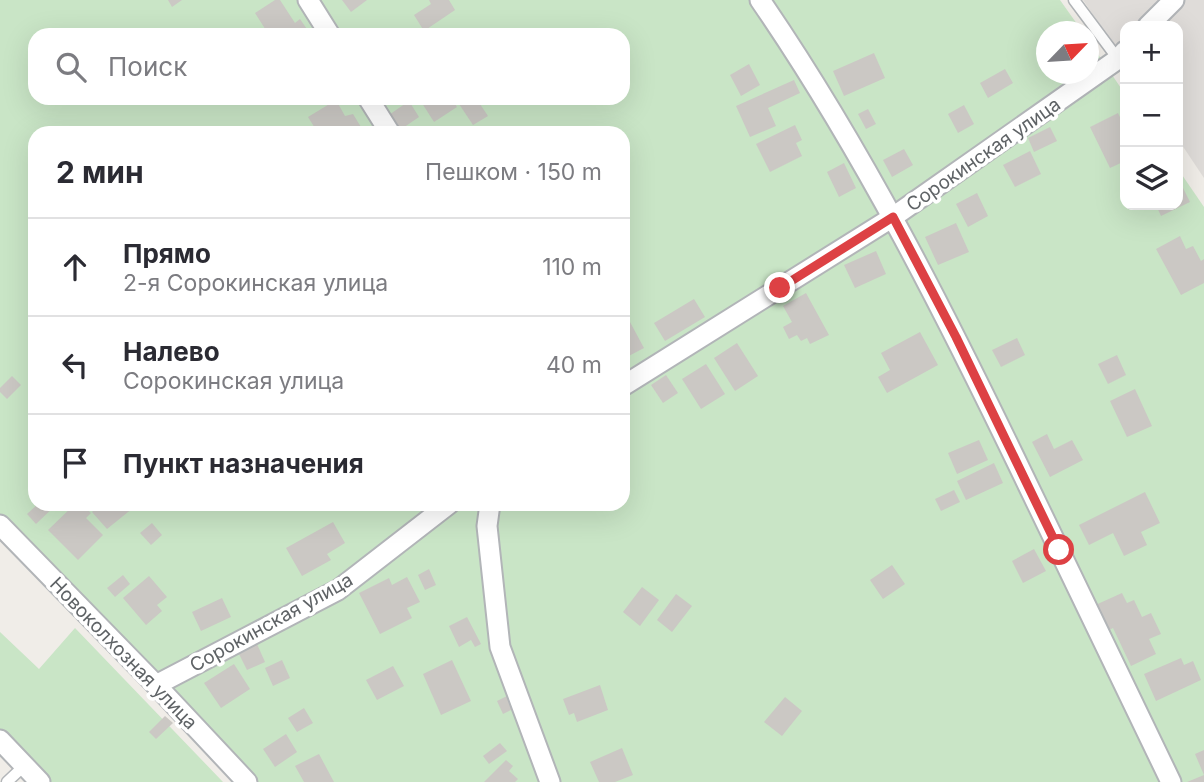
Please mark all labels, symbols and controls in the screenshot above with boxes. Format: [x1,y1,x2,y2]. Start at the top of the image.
north arrow [1036,21,1099,84]
map controls [1120,21,1183,210]
button: + [1120,21,1183,84]
search box [28,28,630,105]
icon: search [52,48,90,86]
text: Поиск [108,51,187,82]
button: − [1120,84,1183,147]
street label: Сорокинская улица [902,93,1065,216]
button: layers [1120,147,1183,210]
text: 2 мин [56,154,144,190]
text: Пешком · 150 m [425,158,602,186]
text: Прямо [123,238,211,269]
icon: ahead [56,248,94,286]
text: 110 m [542,253,602,281]
text: 2-я Сорокинская улица [123,269,388,297]
route end [764,272,795,303]
text: Налево [123,336,220,367]
icon: left [56,346,94,384]
text: 40 m [546,351,602,379]
text: Сорокинская улица [123,367,344,395]
icon: arrive [56,444,94,482]
text: Пункт назначения [123,448,364,479]
route start [1043,534,1074,565]
street label: Сорокинская улица [186,568,357,677]
street label: Новоколхозная улица [45,573,202,734]

